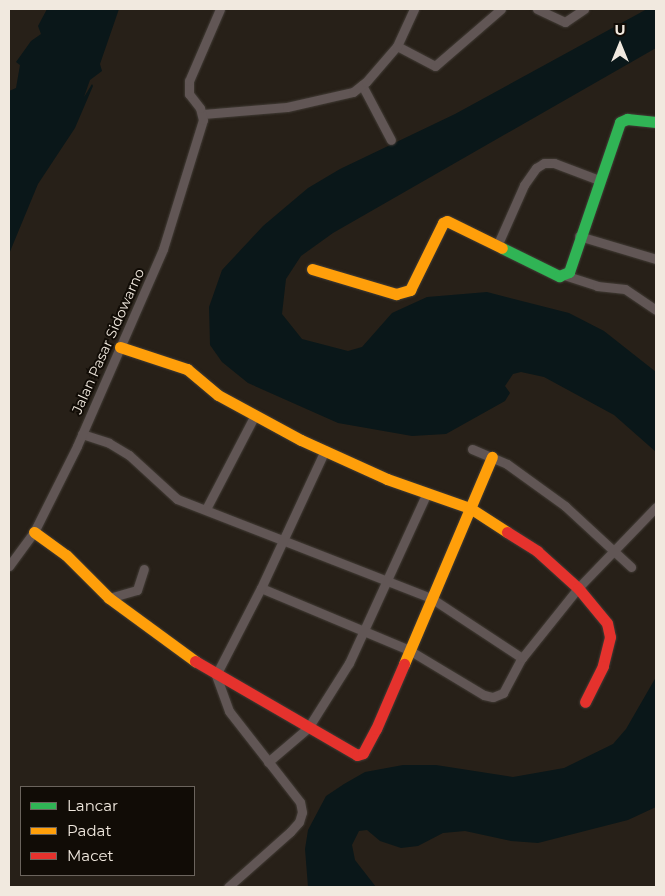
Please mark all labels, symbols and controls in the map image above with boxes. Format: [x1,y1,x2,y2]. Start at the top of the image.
north arrow [595,20,645,70]
text: U [614,21,626,39]
street label: Jalan Pasar Sidowarno [68,266,148,416]
legend [20,786,195,876]
text: Lancar [67,796,118,815]
text: Padat [67,821,112,840]
text: Macet [67,846,114,865]

